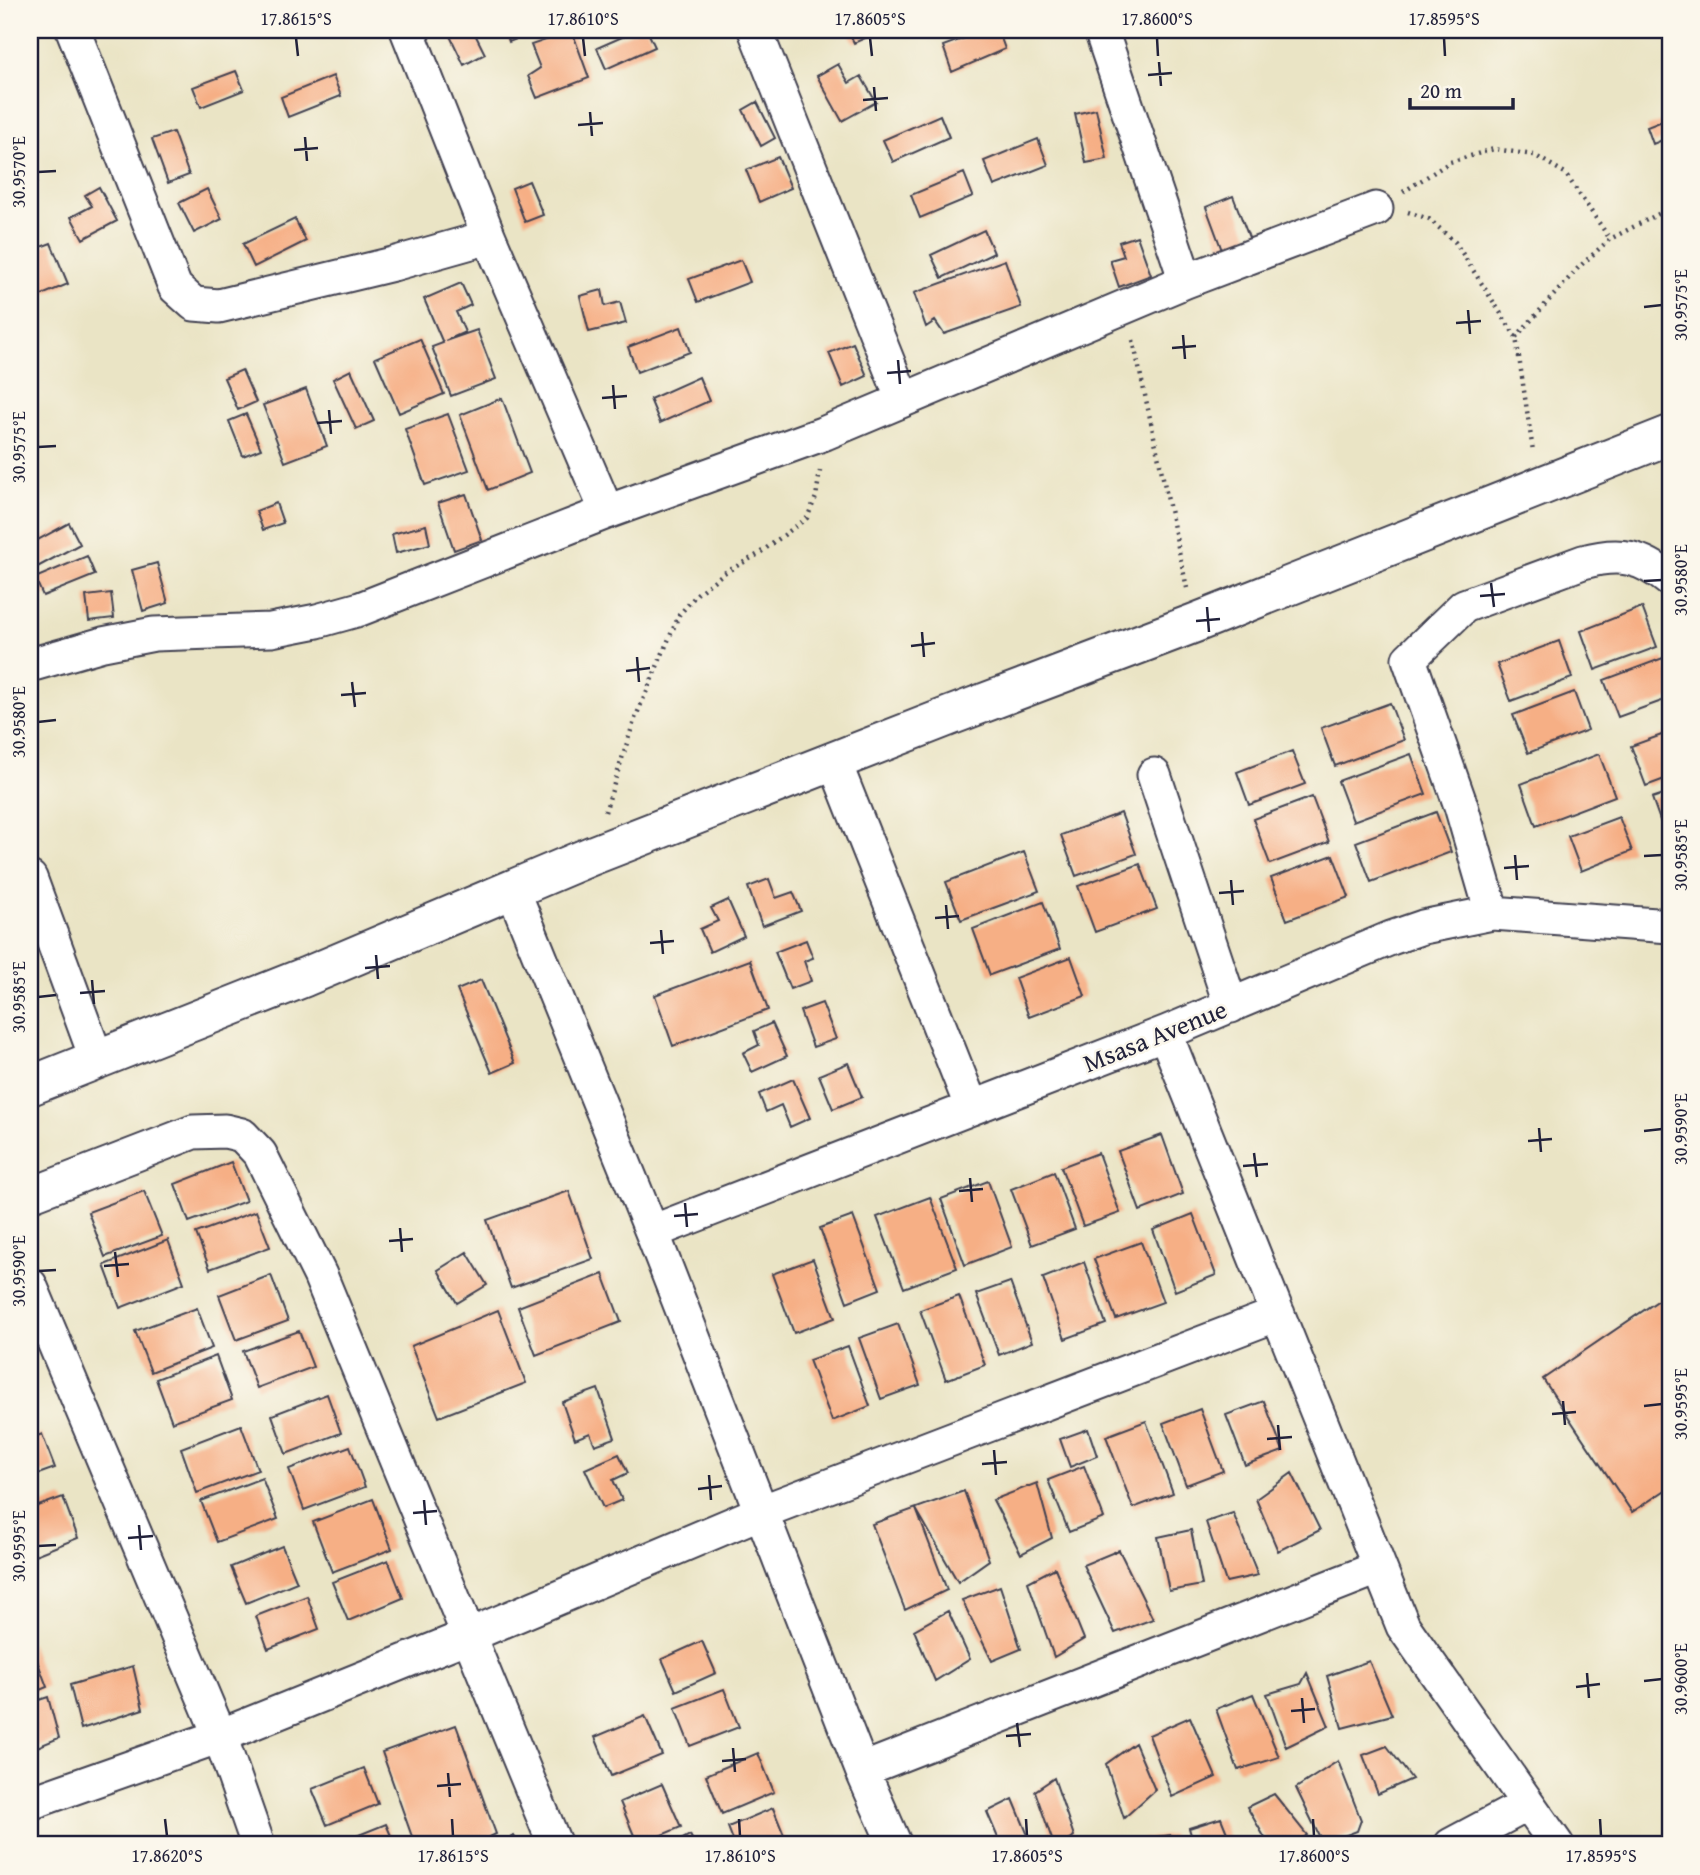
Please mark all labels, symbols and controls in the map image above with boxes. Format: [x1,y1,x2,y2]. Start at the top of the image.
text: 17.8615°S [260,5,332,32]
text: 17.8610°S [547,5,619,32]
text: 17.8605°S [834,5,906,32]
text: 17.8600°S [1121,5,1193,32]
text: 17.8595°S [1408,5,1480,32]
scale bar [1410,66,1513,110]
text: 20 m [1420,75,1462,106]
text: 30.9570°E [5,136,32,208]
text: 30.9575°E [1667,269,1694,341]
text: 30.9575°E [5,411,32,483]
text: 30.9580°E [1667,544,1694,616]
text: 30.9580°E [5,686,32,758]
text: 30.9585°E [1667,819,1694,891]
text: 30.9585°E [5,961,32,1033]
street label: Msasa Avenue [1077,989,1233,1082]
text: 30.9590°E [1667,1093,1694,1165]
text: 30.9590°E [5,1235,32,1307]
text: 30.9595°E [1667,1368,1694,1440]
text: 30.9595°E [5,1510,32,1582]
text: 30.9600°E [1667,1643,1694,1715]
text: 17.8620°S [131,1842,203,1869]
text: 17.8615°S [417,1842,489,1869]
text: 17.8610°S [704,1842,776,1869]
text: 17.8605°S [991,1842,1063,1869]
text: 17.8600°S [1278,1842,1350,1869]
text: 17.8595°S [1565,1842,1637,1869]

